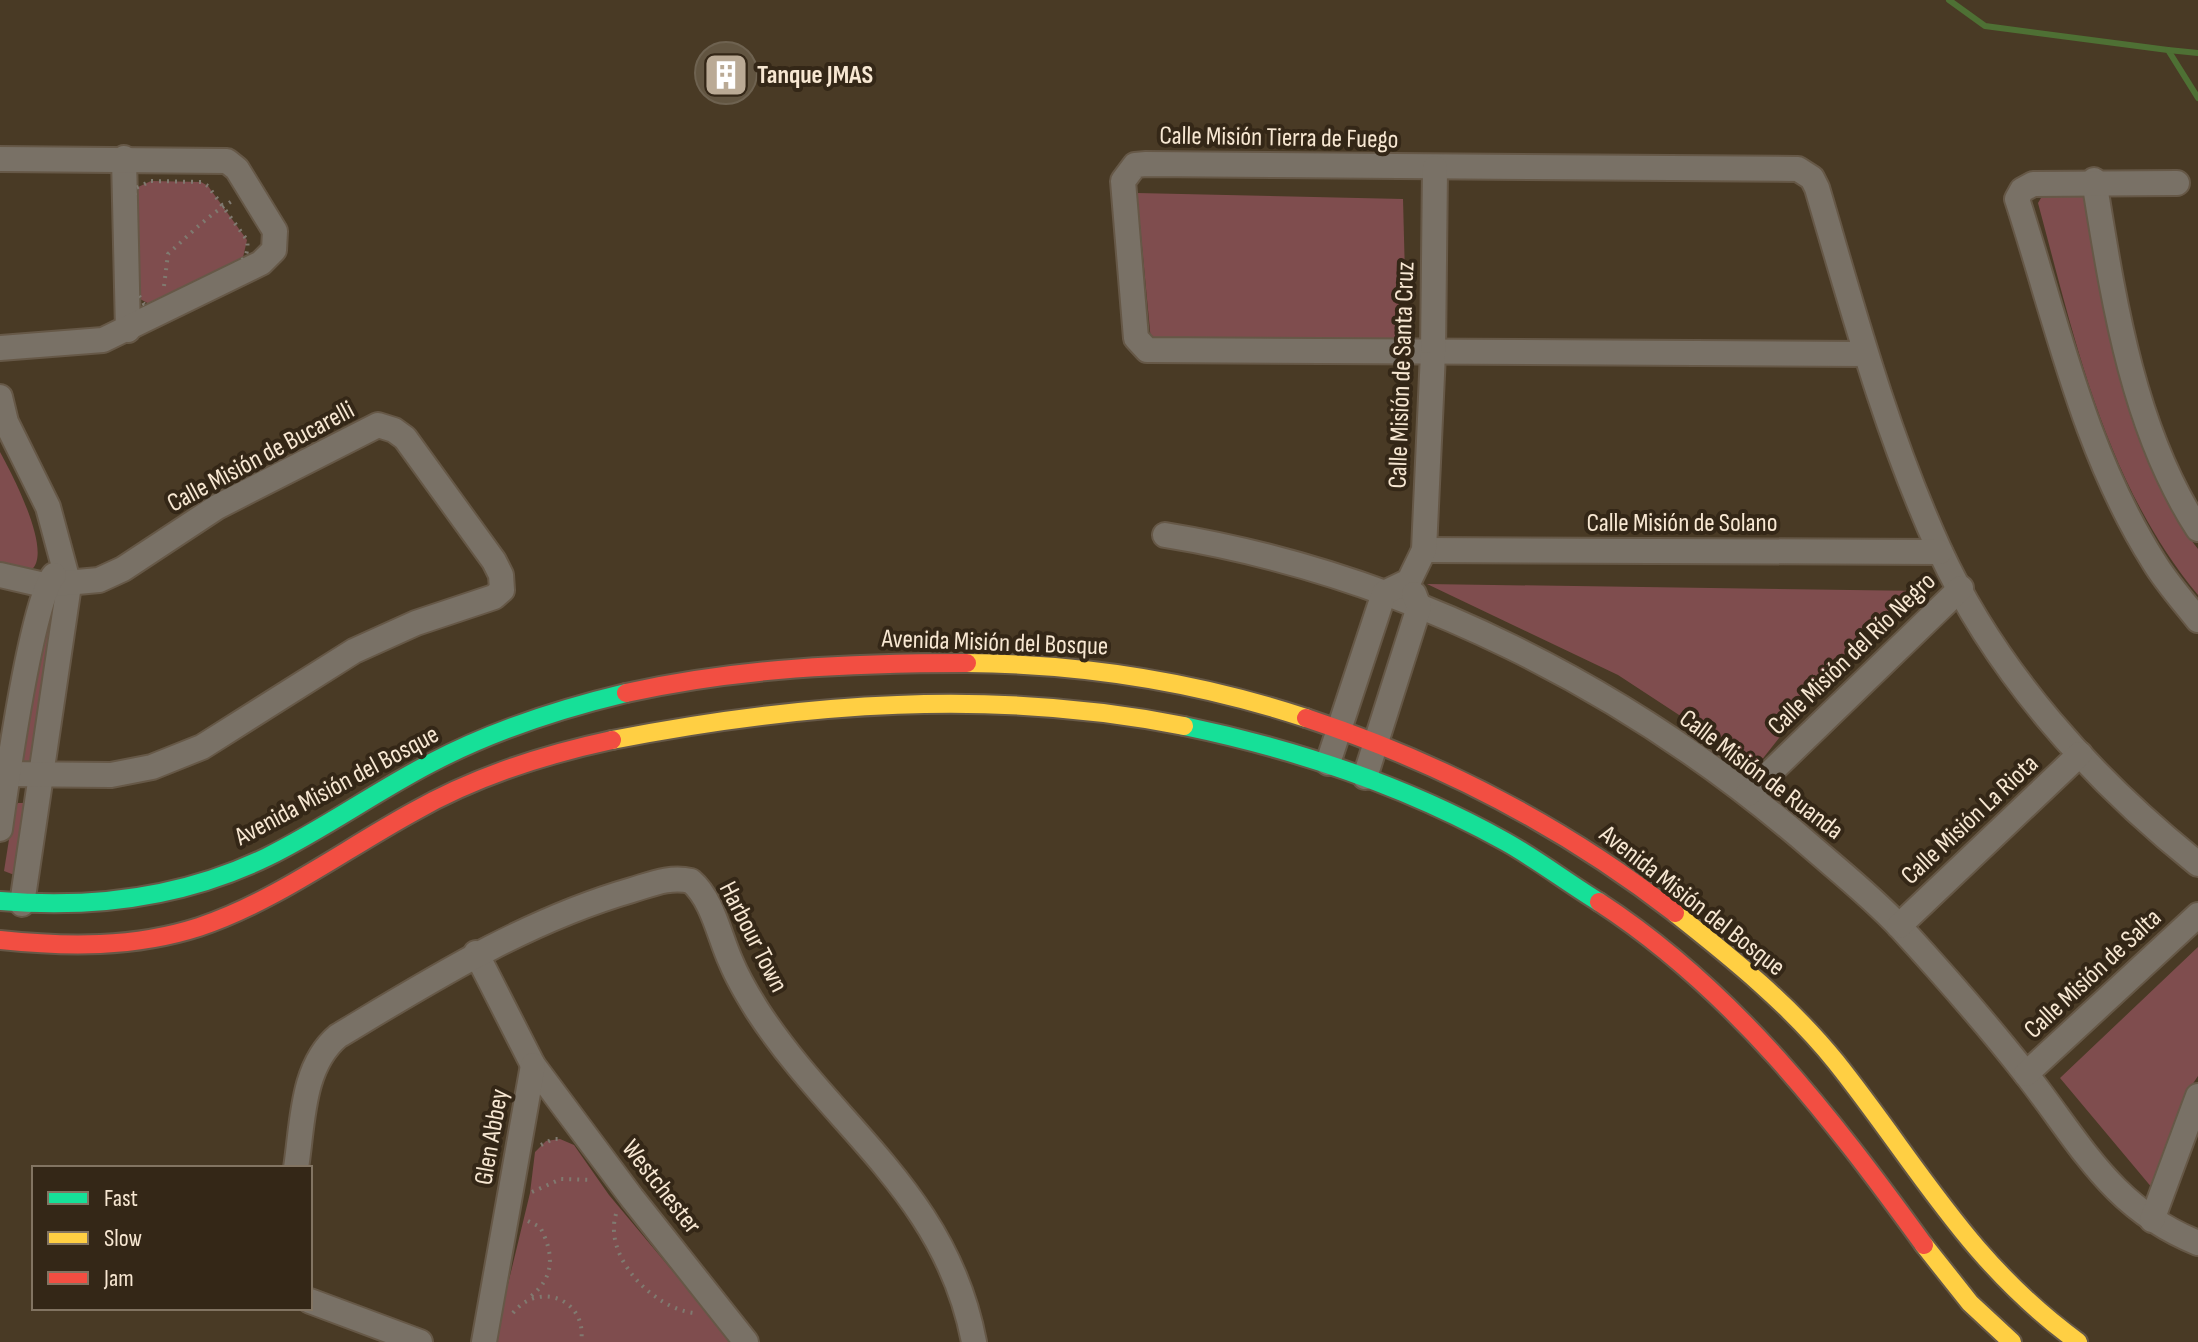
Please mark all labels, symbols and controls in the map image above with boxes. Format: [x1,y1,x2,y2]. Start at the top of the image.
building icon: Tanque JMAS [702,51,750,99]
place label: Tanque JMAS [757,60,873,91]
street label: Calle Misión Tierra de Fuego [1159,120,1399,156]
street label: Calle Misión de Santa Cruz [1383,261,1421,489]
street label: Calle Misión de Bucarelli [162,395,360,519]
street label: Calle Misión de Solano [1586,508,1778,539]
street label: Calle Misión del Río Negro [1762,566,1942,742]
street label: Avenida Misión del Bosque [880,624,1109,662]
street label: Calle Misión de Ruanda [1673,703,1849,847]
street label: Avenida Misión del Bosque [229,719,444,853]
street label: Calle Misión La Riota [1895,749,2045,891]
street label: Avenida Misión del Bosque [1592,818,1791,983]
street label: Harbour Town [712,877,794,997]
street label: Calle Misión de Salta [2018,903,2168,1045]
street label: Glen Abbey [468,1087,516,1187]
street label: Westchester [615,1134,708,1241]
legend [32,1166,312,1310]
text: Fast [104,1184,138,1213]
text: Slow [104,1224,142,1253]
text: Jam [103,1264,134,1293]

